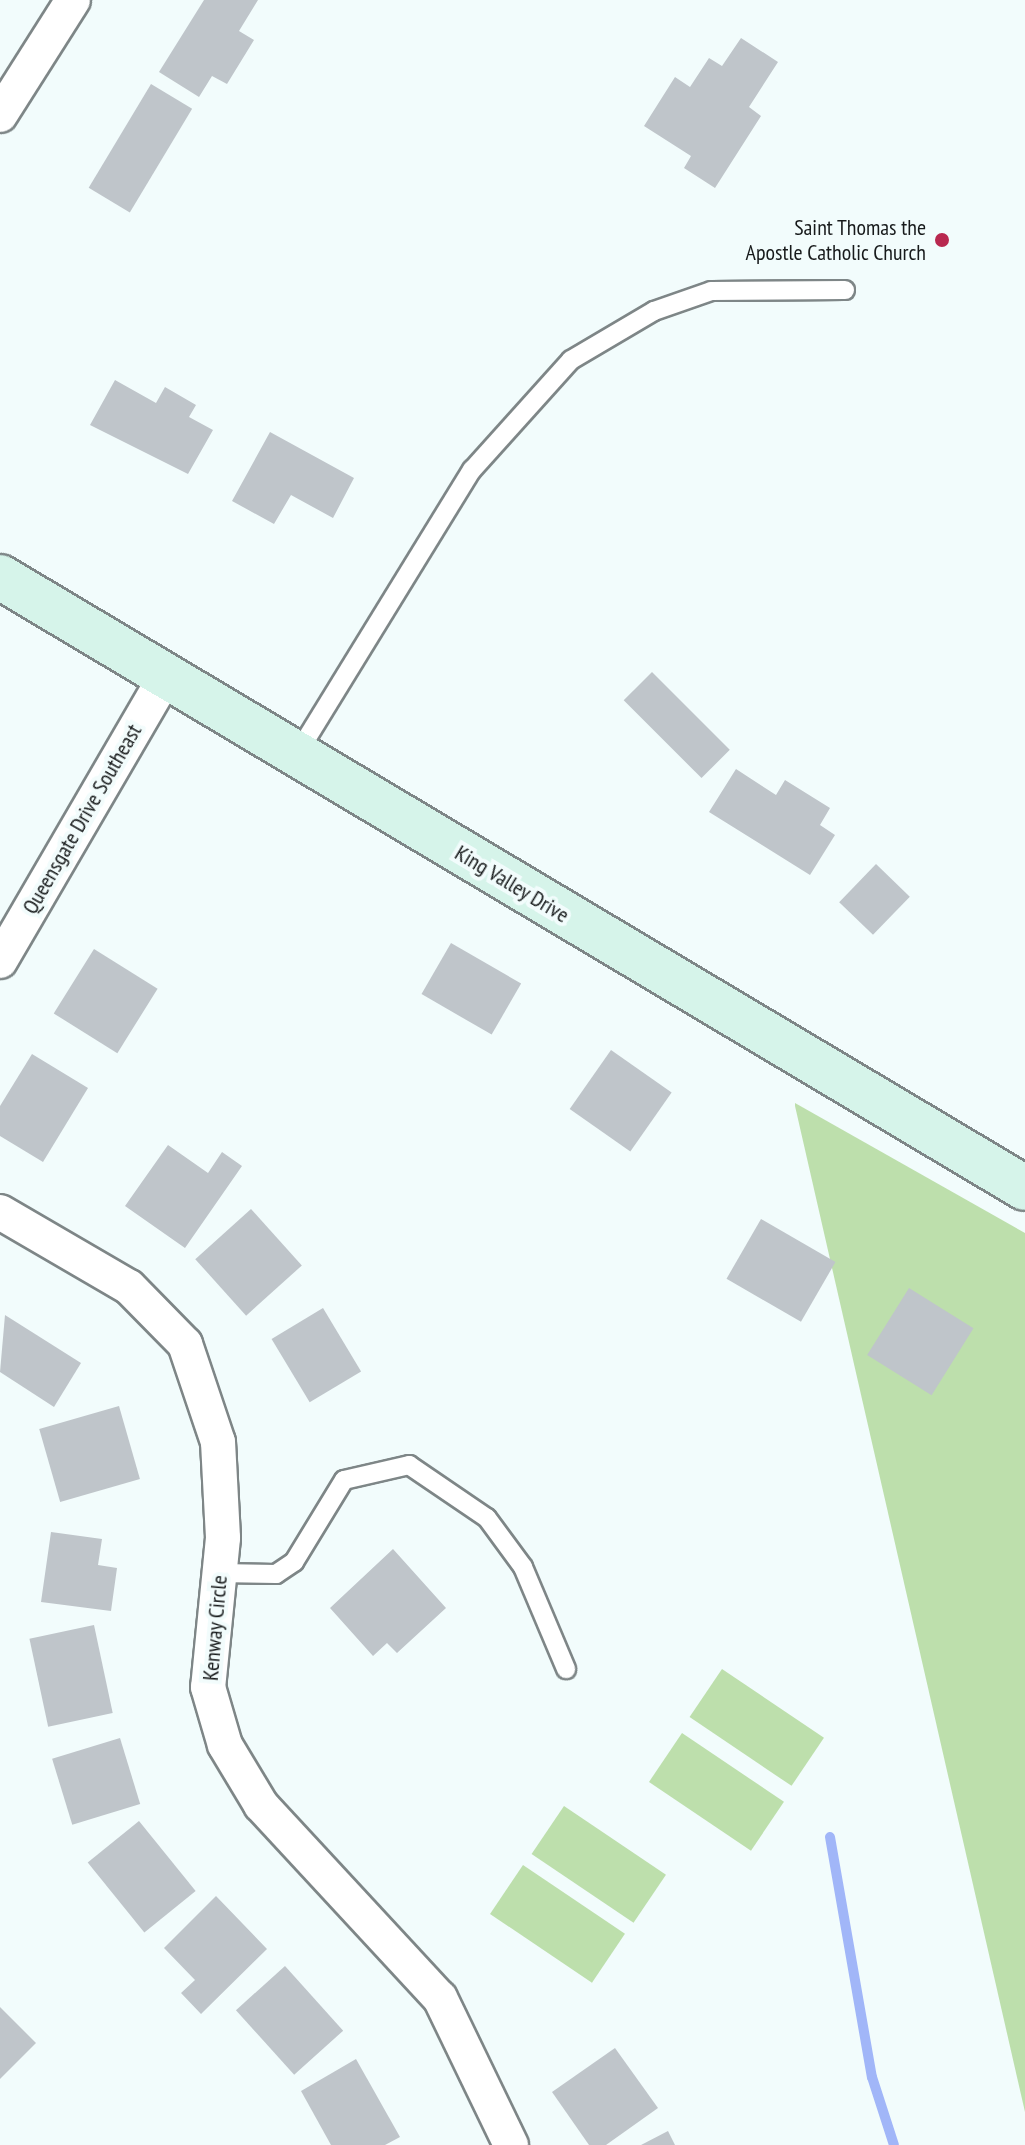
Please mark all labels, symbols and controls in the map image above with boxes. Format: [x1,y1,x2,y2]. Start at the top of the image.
place label: Saint Thomas the Apostle Catholic Church [745,214,926,266]
marker: Saint Thomas the Apostle Catholic Church [933,231,951,249]
street label: Queensgate Drive Southeast [17,719,147,919]
street label: King Valley Drive [450,839,574,929]
street label: Kenway Circle [197,1574,233,1682]

